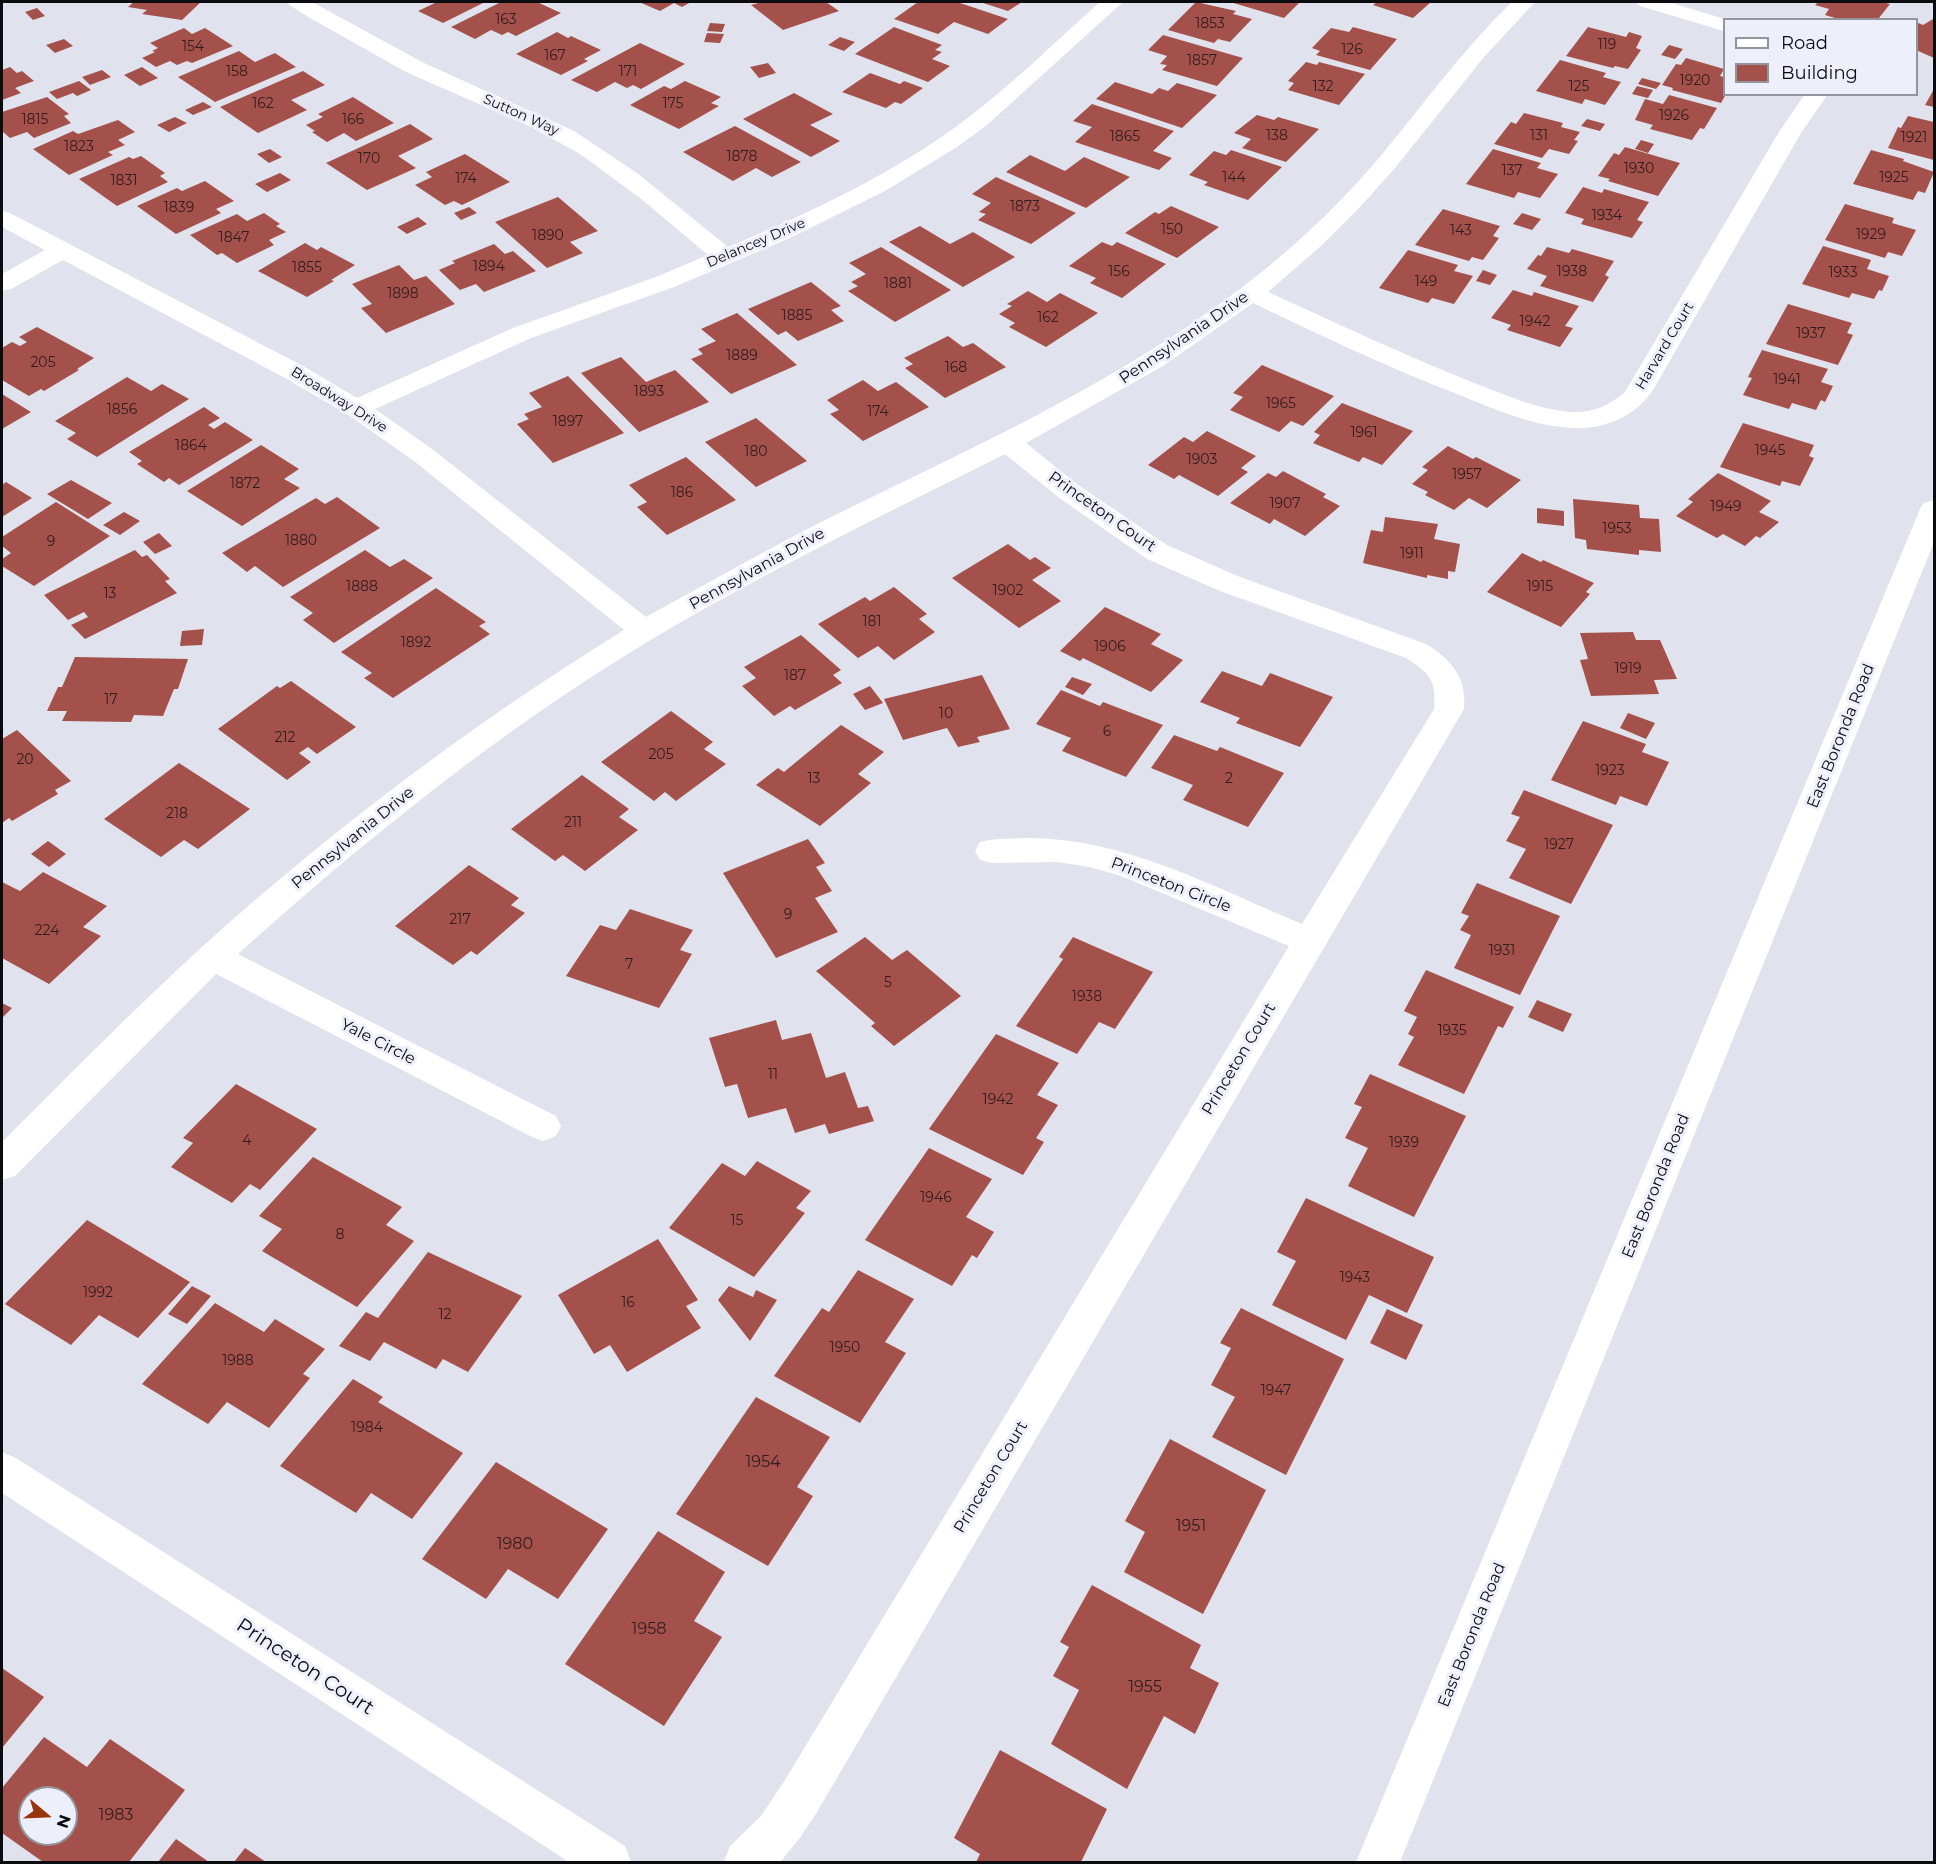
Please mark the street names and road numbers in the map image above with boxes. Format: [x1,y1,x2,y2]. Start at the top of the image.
street label: Sutton Way [480,91,562,139]
street label: Delancey Drive [704,215,808,271]
street label: Pennsylvania Drive [1116,288,1252,388]
street label: Harvard Court [1632,299,1698,393]
street label: Broadway Drive [288,364,390,436]
street label: Princeton Court [1044,468,1160,556]
street label: Pennsylvania Drive [686,524,828,614]
street label: East Boronda Road [1803,661,1879,811]
street label: Pennsylvania Drive [288,783,418,893]
street label: Princeton Circle [1108,853,1234,917]
street label: Princeton Court [1198,1000,1280,1118]
street label: Yale Circle [337,1015,419,1069]
street label: East Boronda Road [1618,1111,1694,1261]
street label: Princeton Court [950,1418,1032,1536]
street label: East Boronda Road [1434,1560,1510,1710]
street label: Princeton Court [232,1614,378,1720]

